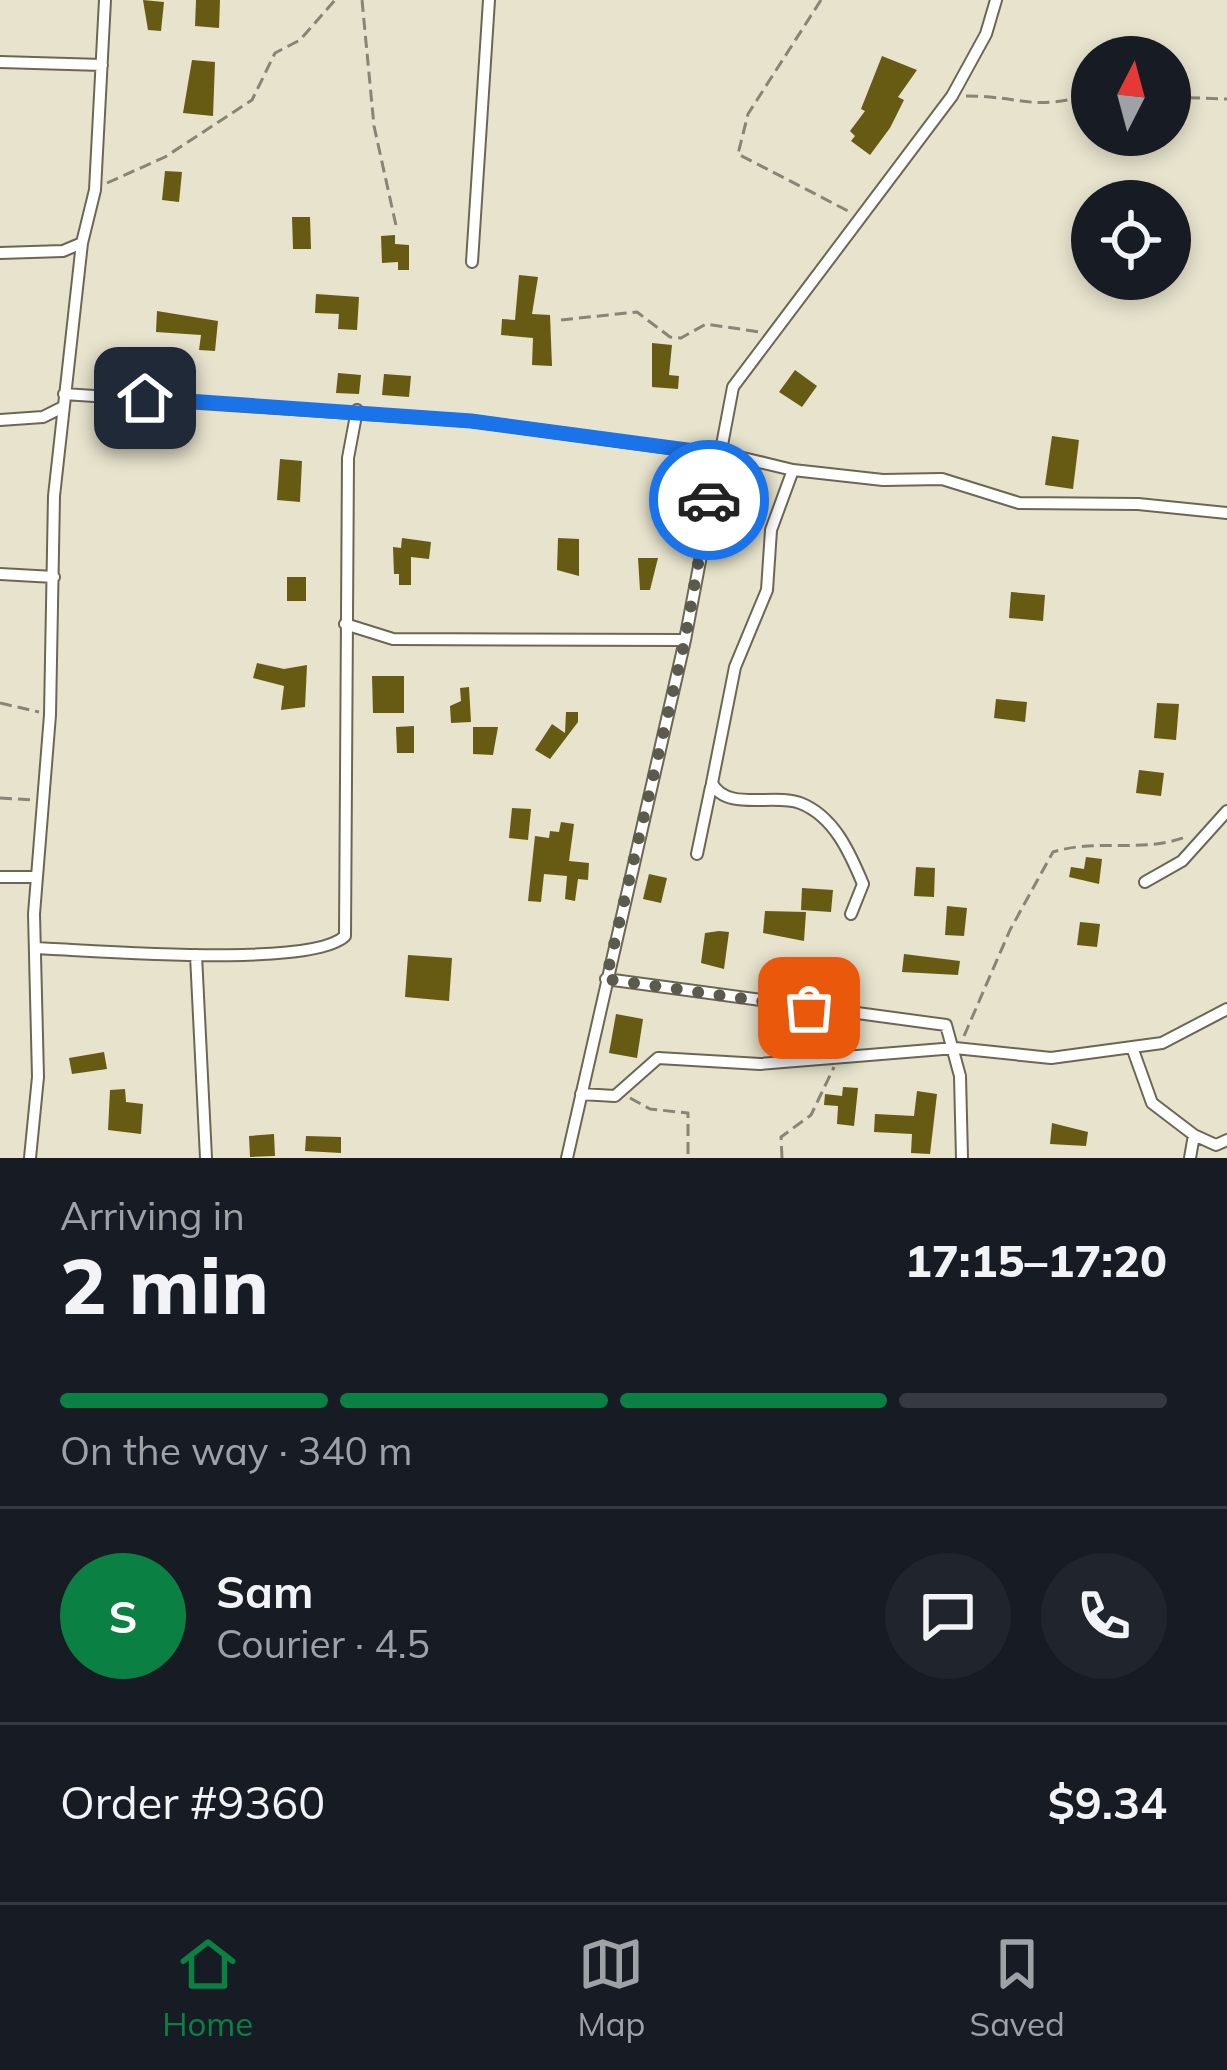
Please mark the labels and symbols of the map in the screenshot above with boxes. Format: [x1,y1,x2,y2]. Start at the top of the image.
north arrow [1071,36,1191,156]
pin [94,347,196,449]
courier [649,440,769,560]
pin [758,957,860,1059]

